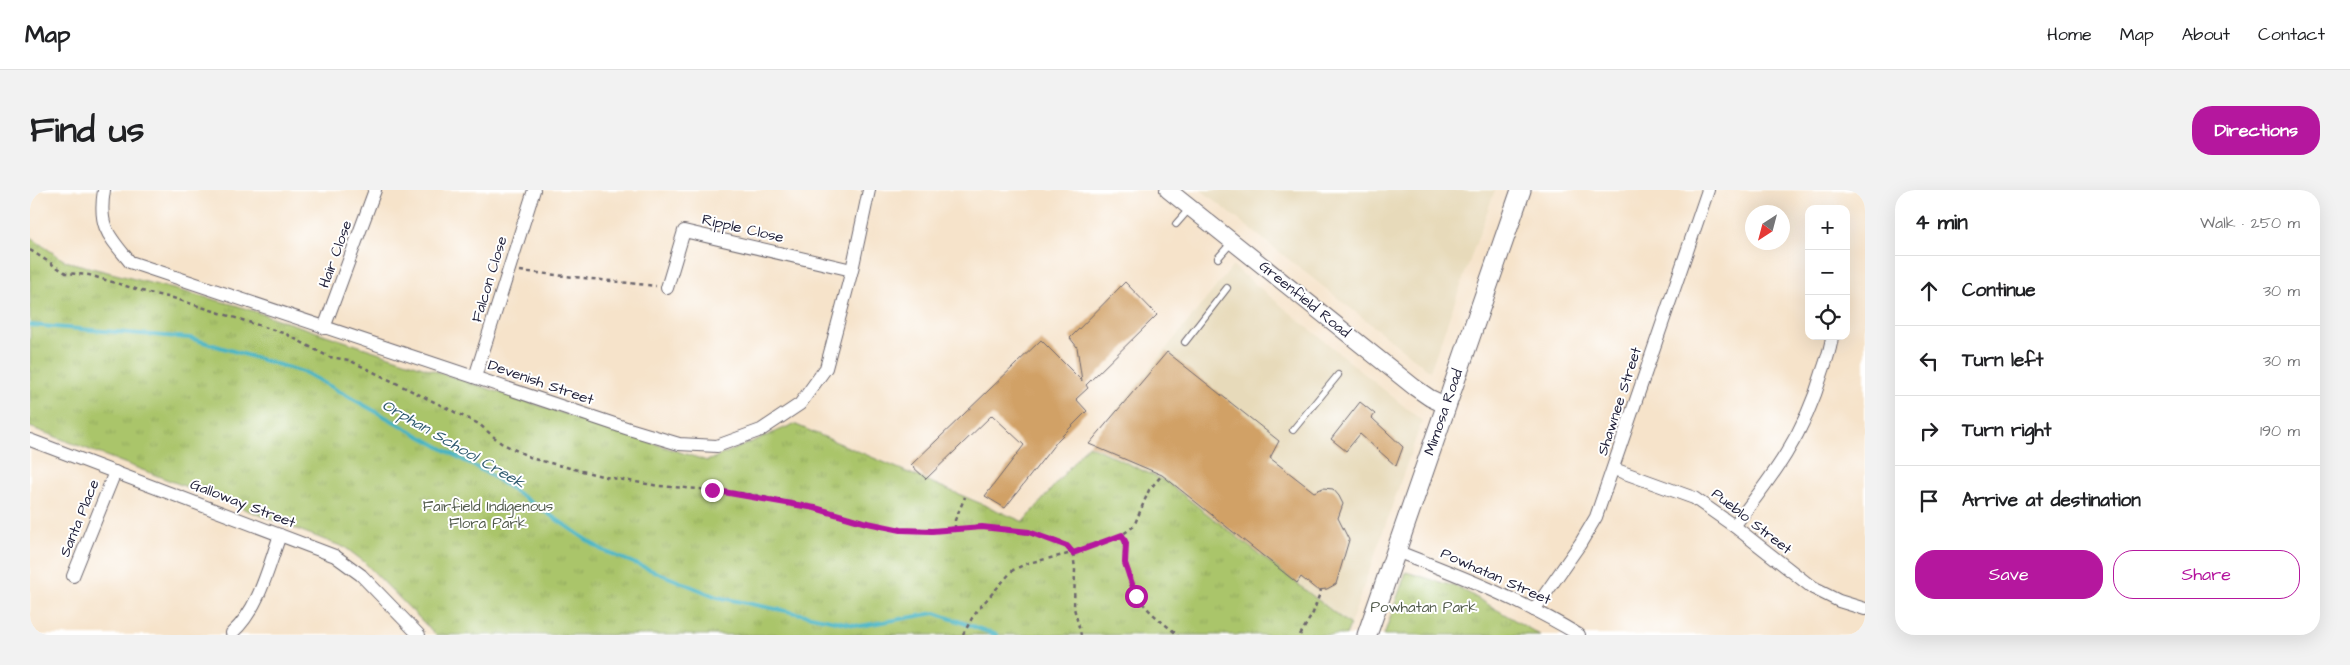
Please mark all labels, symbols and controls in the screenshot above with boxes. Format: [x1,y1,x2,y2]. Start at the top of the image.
text: Map [25,18,70,52]
text: Home [2047,22,2092,47]
text: Map [2120,22,2154,47]
text: About [2182,22,2230,47]
text: Contact [2258,22,2325,47]
text: Find us [30,106,144,155]
button: Directions [2192,106,2320,155]
north arrow [1745,205,1790,250]
map controls [1805,205,1850,340]
button: + [1805,205,1850,250]
text: 4 min [1915,208,1968,237]
street label: Ripple Close [700,209,786,248]
text: Walk · 250 m [2200,212,2300,234]
street label: Hair Close [314,218,357,291]
street label: Falcon Close [466,234,513,325]
button: − [1805,250,1850,295]
street label: Greenfield Road [1254,256,1355,343]
icon: ahead [1915,277,1943,305]
text: Continue [1962,277,2036,304]
text: 30 m [2263,280,2300,302]
button: locate [1805,295,1850,340]
street label: Shawnee Street [1592,344,1647,458]
icon: left [1915,347,1943,375]
text: Turn left [1962,347,2043,374]
text: 30 m [2263,350,2300,372]
street label: Devenish Street [485,355,597,410]
street label: Mimosa Road [1419,366,1468,458]
water label: Orphan School Creek [378,394,530,494]
icon: right [1915,417,1943,445]
text: Turn right [1962,417,2051,444]
text: 190 m [2260,420,2300,442]
street label: Galloway Street [187,474,299,534]
street label: Santa Place [54,476,104,560]
route end [701,479,724,502]
street label: Pueblo Street [1707,483,1796,559]
icon: arrive [1915,487,1943,515]
text: Arrive at destination [1962,487,2141,514]
park label: Fairfield Indigenous Flora Park [423,496,554,534]
street label: Powhatan Street [1437,543,1554,610]
button: Save [1915,550,2103,599]
button: Share [2113,550,2300,599]
route start [1125,585,1148,608]
park label: Powhatan Park [1370,597,1478,618]

